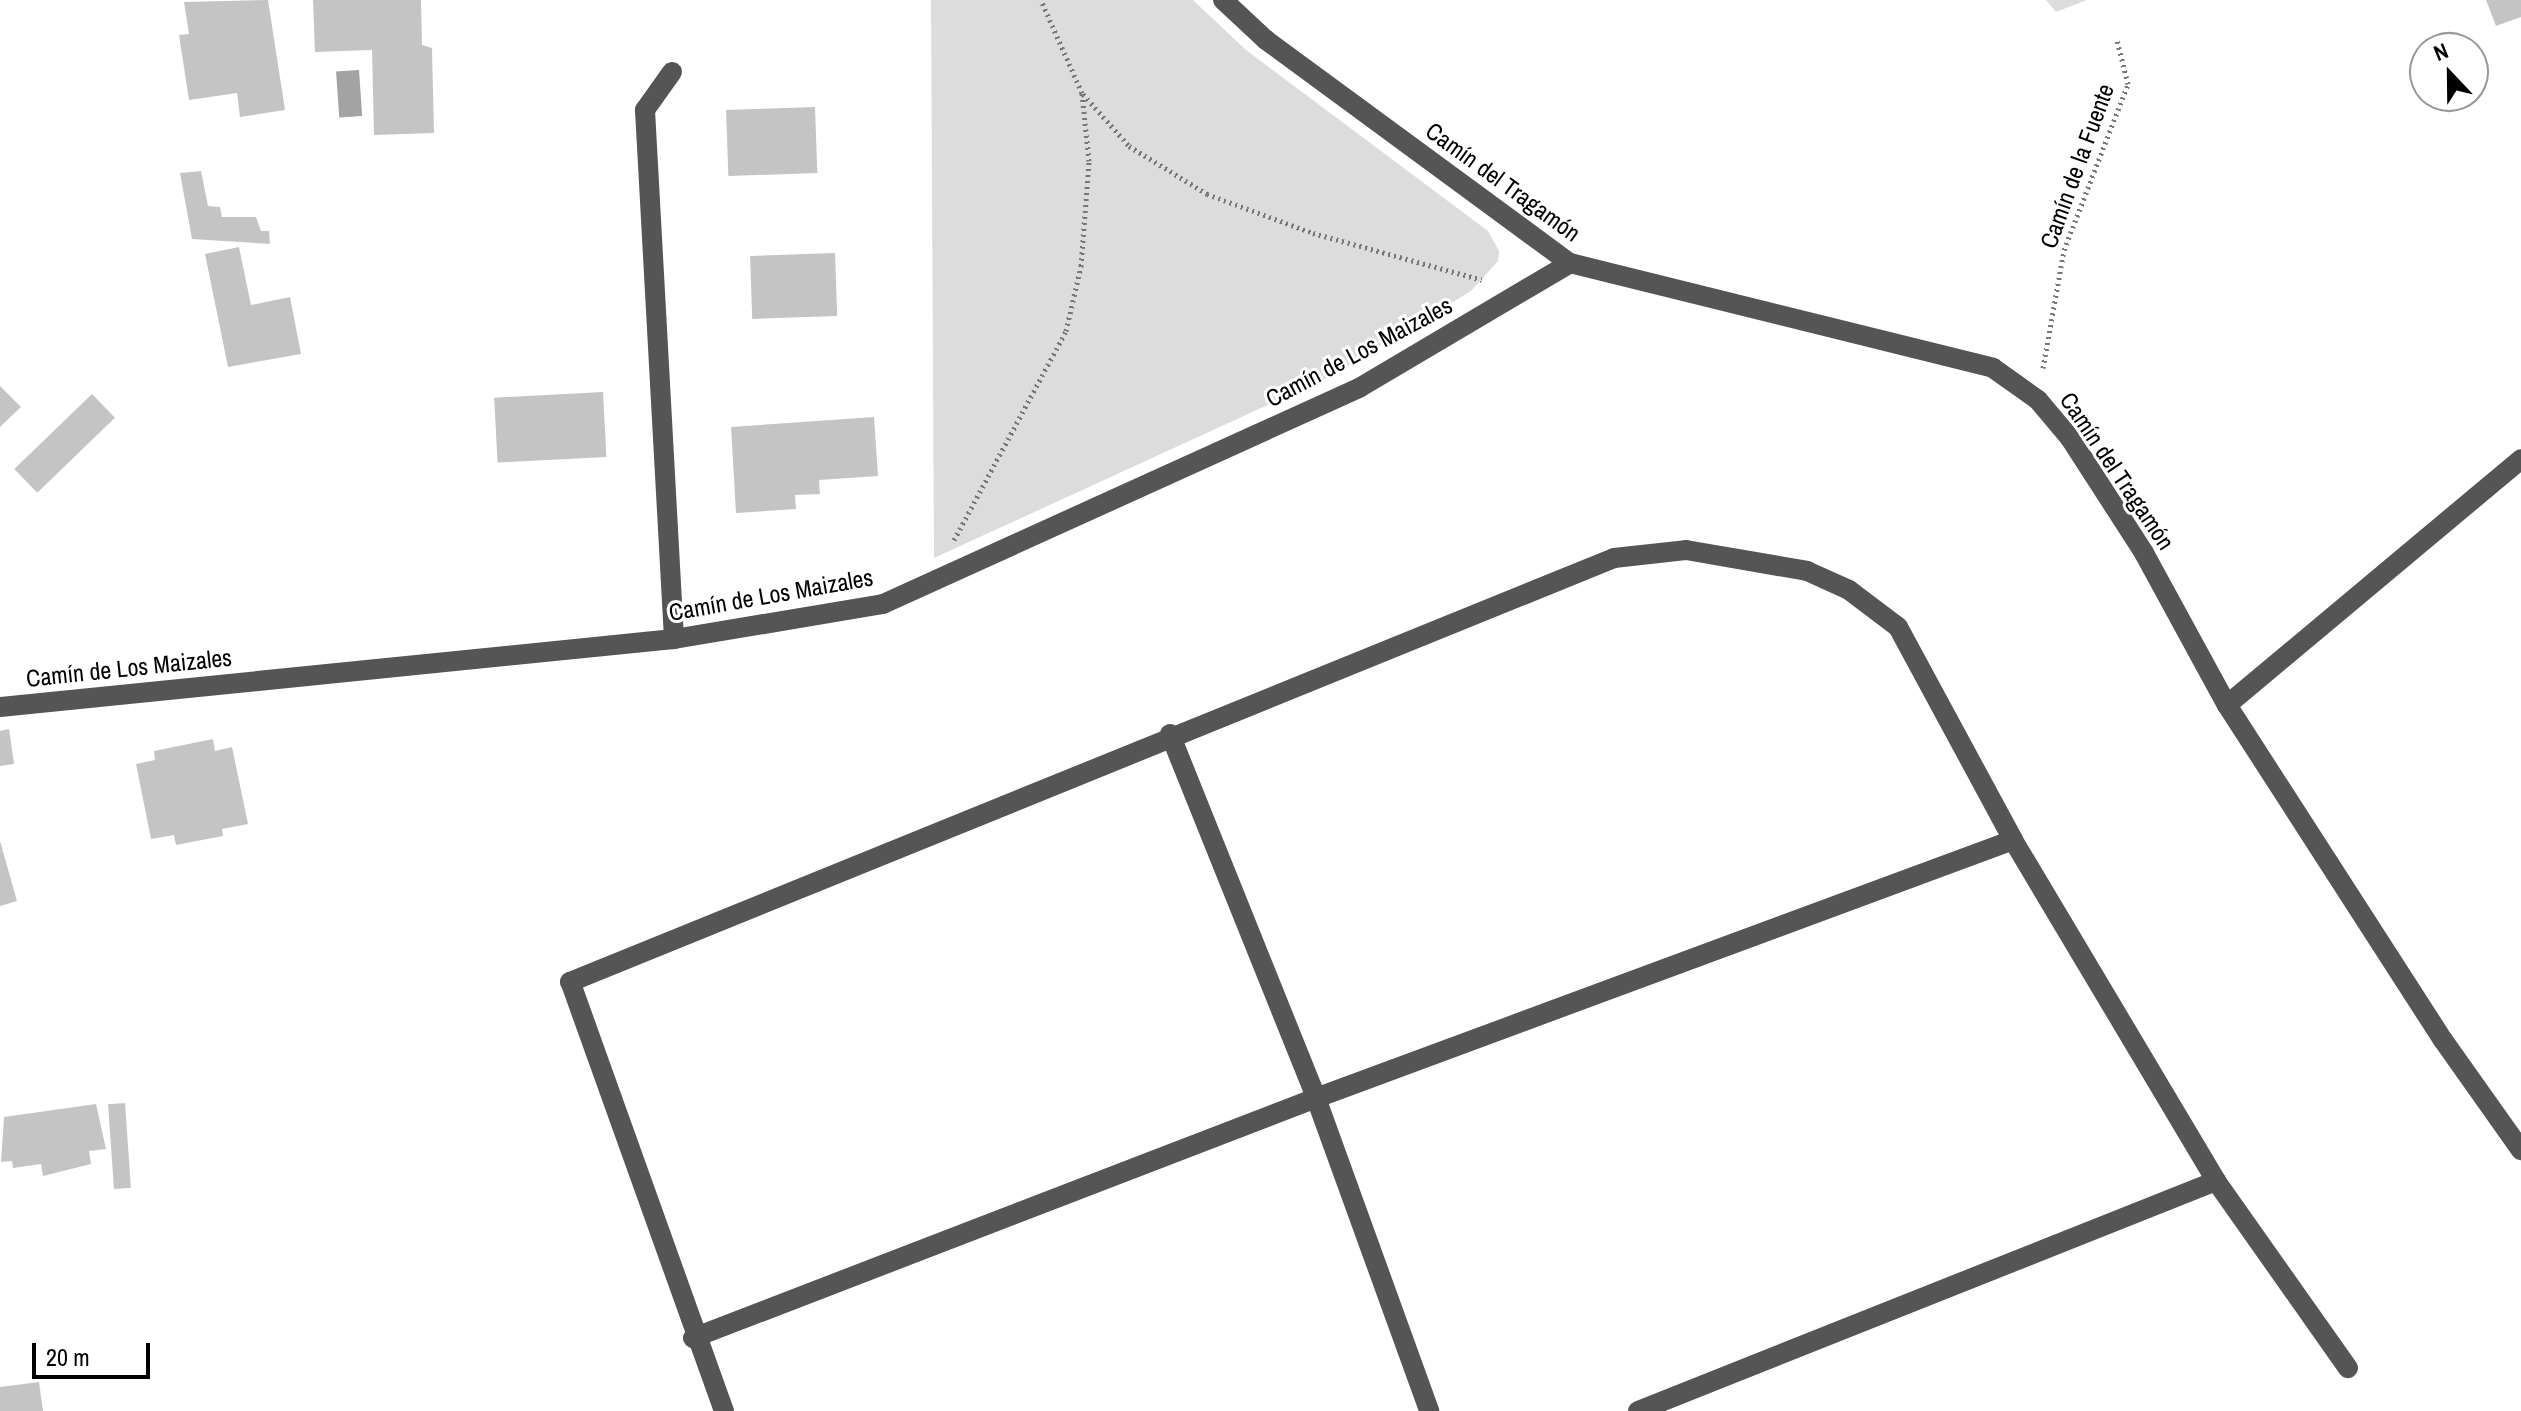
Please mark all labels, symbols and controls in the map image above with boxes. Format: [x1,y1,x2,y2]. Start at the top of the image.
north arrow [2409,32,2489,112]
text: N [2429,35,2452,68]
street label: Camín de la Fuente [2034,80,2120,252]
street label: Camín del Tragamón [1420,116,1586,248]
street label: Camín de Los Maizales [1261,291,1457,413]
street label: Camín del Tragamón [2054,387,2180,555]
street label: Camín de Los Maizales [667,563,875,627]
street label: Camín de Los Maizales [25,643,233,693]
scale bar [36,1327,154,1377]
text: 20 m [46,1341,90,1373]

